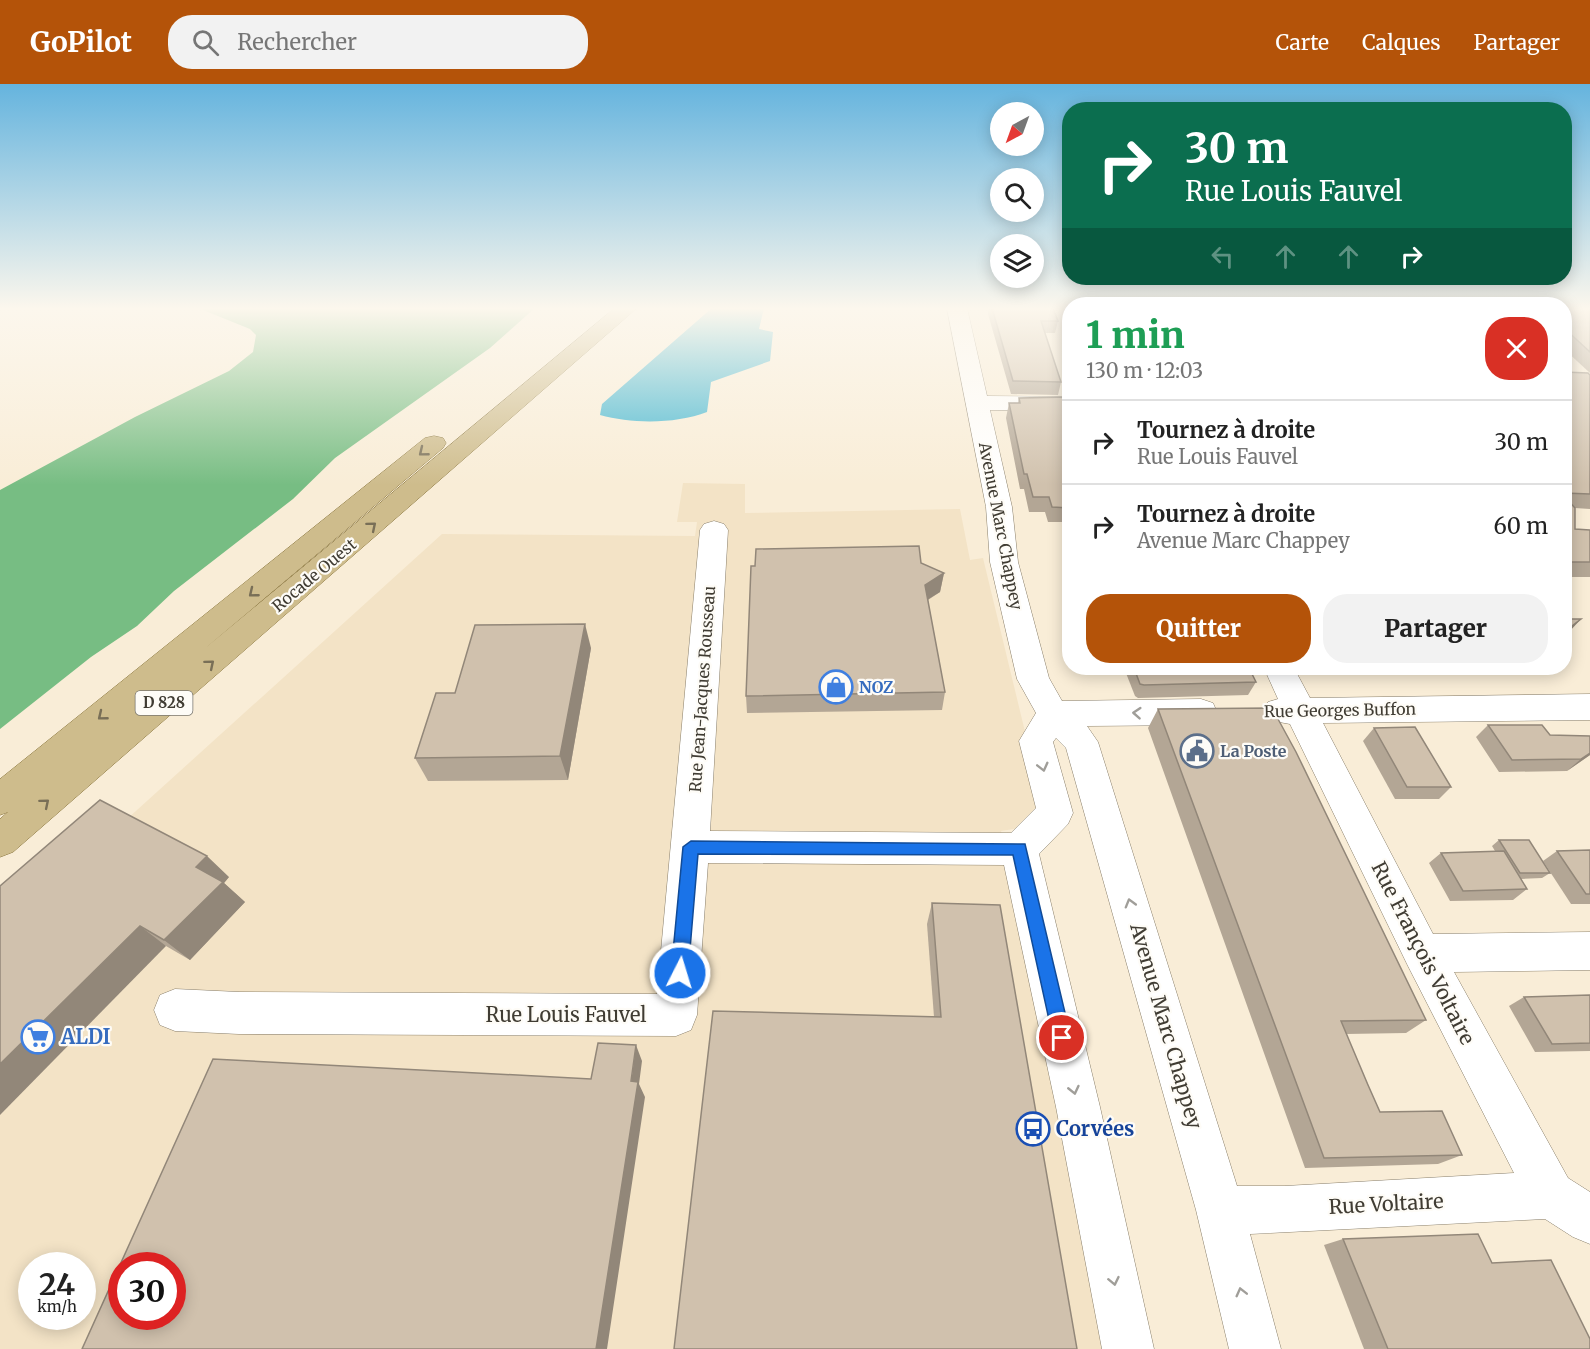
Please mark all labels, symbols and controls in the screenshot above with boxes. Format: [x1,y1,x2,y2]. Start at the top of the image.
search box [168,15,588,69]
text: GoPilot [30,24,132,60]
icon: search [189,26,222,59]
text: Rechercher [237,28,357,56]
text: Carte [1276,29,1329,56]
text: Calques [1362,29,1441,56]
text: Partager [1474,29,1560,56]
north arrow [990,102,1044,156]
map controls [990,102,1044,288]
text: 30 m [1185,122,1289,174]
icon: right [1086,126,1164,204]
button: search [990,168,1044,222]
text: Rue Louis Fauvel [1185,174,1402,208]
button: layers [990,234,1044,288]
icon: left [1206,240,1239,273]
icon: ahead [1269,240,1302,273]
icon: ahead [1332,240,1365,273]
icon: right [1395,240,1428,273]
text: 1 min [1086,313,1185,358]
button: close [1485,317,1548,380]
text: 130 m · 12:03 [1086,358,1203,383]
text: Tournez à droite [1137,416,1315,444]
icon: right [1086,426,1119,459]
text: 30 m [1494,428,1548,456]
street label: Avenue Marc Chappey [975,440,1027,612]
text: Rue Louis Fauvel [1137,444,1298,469]
one-way arrow [419,445,430,456]
text: Tournez à droite [1137,500,1315,528]
icon: right [1086,510,1119,543]
text: 60 m [1494,512,1548,540]
one-way arrow [365,522,376,533]
text: Avenue Marc Chappey [1137,528,1350,553]
street label: Rocade Ouest [268,534,361,616]
one-way arrow [248,585,259,596]
street label: Rue Jean-Jacques Rousseau [685,585,719,793]
button: Quitter [1086,594,1311,663]
button: Partager [1323,594,1548,663]
one-way arrow [203,660,214,671]
shop icon: NOZ [818,669,854,705]
place label: NOZ [859,677,894,697]
road number: D 828 [136,691,192,715]
street label: Rue Georges Buffon [1264,699,1417,721]
one-way arrow [1132,706,1141,719]
one-way arrow [98,709,109,720]
public building icon: La Poste [1179,733,1215,769]
place label: La Poste [1220,741,1287,761]
one-way arrow [1036,761,1048,771]
one-way arrow [38,799,49,810]
street label: Rue François Voltaire [1366,857,1480,1048]
one-way arrow [1125,898,1137,909]
street label: Avenue Marc Chappey [1125,919,1208,1132]
position arrow [648,941,712,1005]
street label: Rue Louis Fauvel [486,1002,647,1027]
pin [1036,1012,1087,1063]
supermarket icon: ALDI [20,1019,56,1055]
icon: arrive [1045,1021,1078,1054]
place label: ALDI [60,1024,111,1049]
one-way arrow [1067,1085,1080,1095]
bus stop icon: Corvées [1015,1111,1051,1147]
place label: Corvées [1056,1116,1134,1141]
street label: Rue Voltaire [1328,1188,1444,1219]
speed limit sign: 30 [108,1252,186,1330]
text: 24 [39,1265,75,1303]
one-way arrow [1107,1276,1120,1286]
one-way arrow [1235,1287,1248,1297]
text: km/h [37,1297,77,1316]

